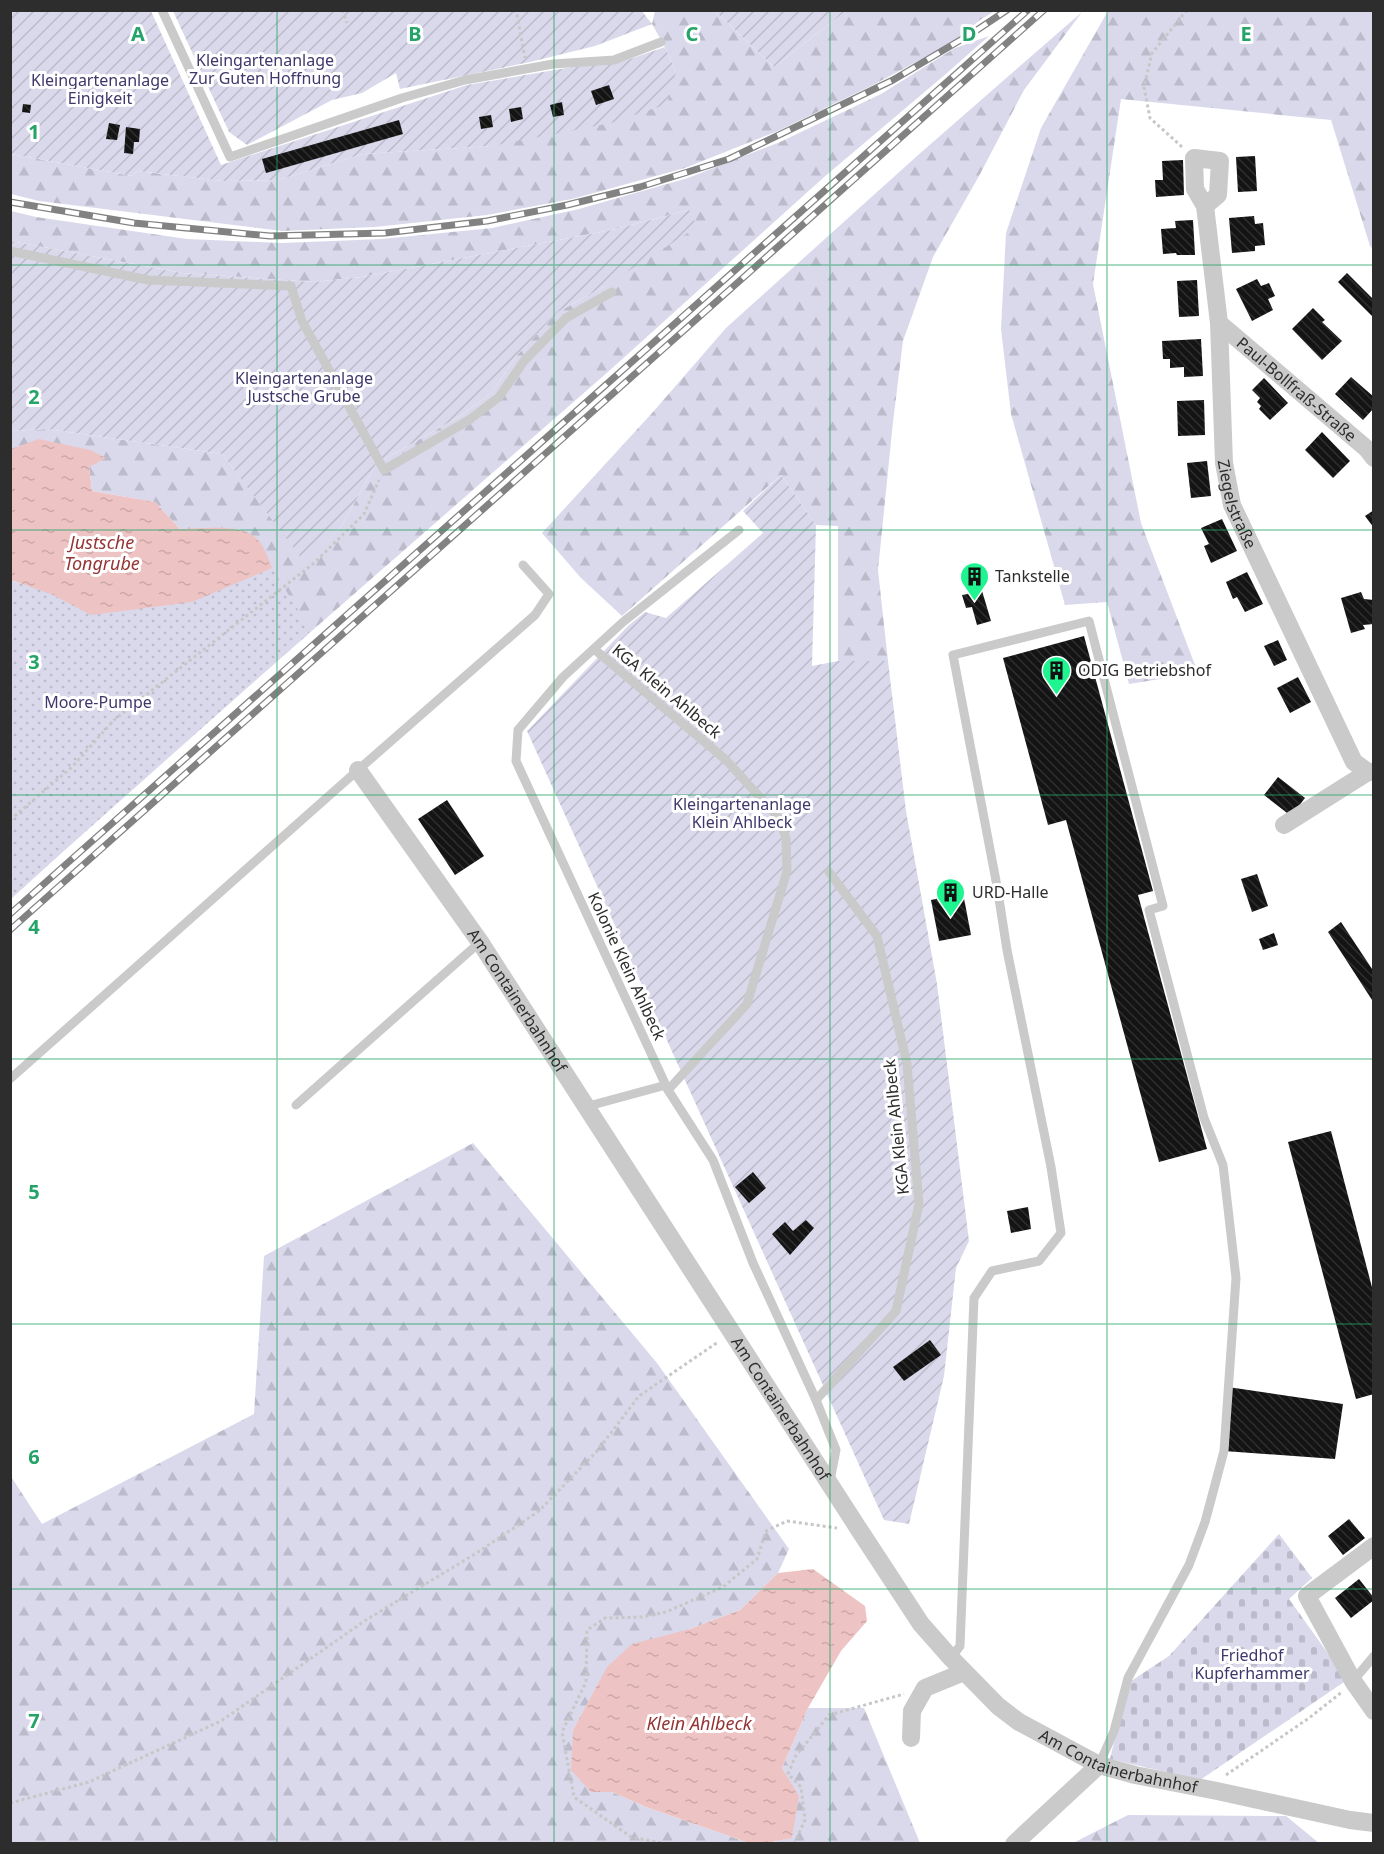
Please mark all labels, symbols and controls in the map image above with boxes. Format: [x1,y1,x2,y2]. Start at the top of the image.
text: A [131,20,145,47]
text: B [408,20,422,47]
text: C [686,20,699,47]
text: D [962,20,976,47]
text: E [1240,20,1252,47]
park label: Kleingartenanlage Zur Guten Hoffnung [189,49,341,89]
park label: Kleingartenanlage Einigkeit [31,69,169,109]
text: 1 [28,118,40,145]
street label: Paul-Bollfraß-Straße [1232,332,1361,447]
park label: Kleingartenanlage Justsche Grube [235,367,373,407]
text: 2 [28,383,40,410]
street label: Ziegelstraße [1213,457,1262,552]
water label: Justsche Tongrube [64,530,140,575]
building icon: Tankstelle [958,560,990,602]
place label: Tankstelle [995,565,1070,587]
street label: KGA Klein Ahlbeck [608,639,727,743]
text: 3 [28,648,40,675]
building icon: ODIG Betriebshof [1041,654,1073,696]
place label: ODIG Betriebshof [1078,659,1212,681]
park label: Moore-Pumpe [44,691,152,713]
park label: Kleingartenanlage Klein Ahlbeck [673,793,811,833]
building icon: URD-Halle [935,876,967,918]
place label: URD-Halle [972,881,1049,903]
street label: Kolonie Klein Ahlbeck [583,888,671,1044]
text: 4 [28,913,40,940]
street label: Am Containerbahnhof [463,924,573,1078]
street label: KGA Klein Ahlbeck [878,1058,914,1196]
text: 5 [28,1178,40,1205]
street label: Am Containerbahnhof [726,1332,836,1486]
text: 6 [28,1443,40,1470]
park label: Friedhof Kupferhammer [1194,1644,1310,1684]
text: 7 [28,1707,40,1734]
water label: Klein Ahlbeck [646,1711,753,1735]
street label: Am Containerbahnhof [1035,1724,1201,1798]

